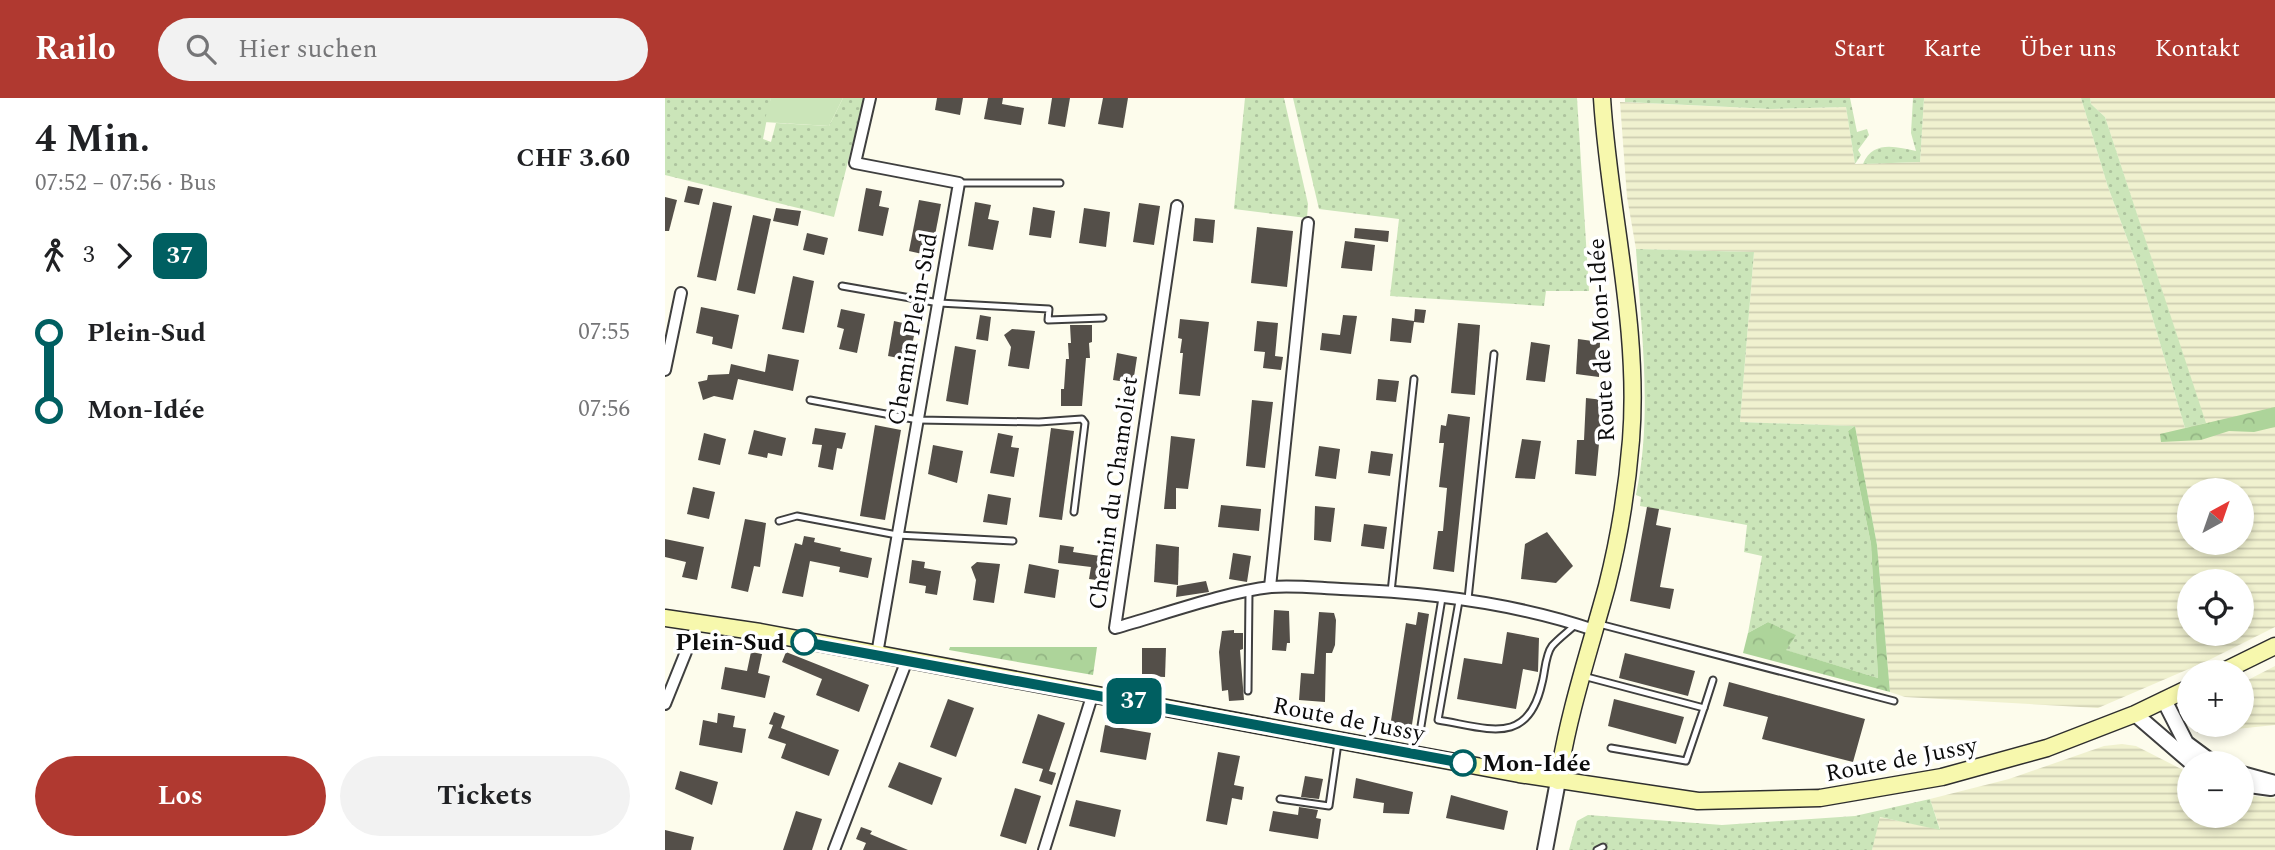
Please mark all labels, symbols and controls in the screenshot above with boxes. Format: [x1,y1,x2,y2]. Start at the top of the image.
search box [158,18,648,81]
text: Railo [35,24,116,74]
text: Hier suchen [238,29,378,69]
icon: search [182,30,220,68]
text: Start [1834,31,1885,67]
text: Karte [1923,31,1981,67]
text: Über uns [2019,31,2117,67]
text: Kontakt [2155,31,2240,67]
text: 4 Min. [35,111,150,169]
text: CHF 3.60 [516,138,630,178]
text: 07:52 – 07:56 · Bus [35,166,217,201]
street label: Chemin Plein-Sud [878,230,948,428]
icon: walk [35,237,73,275]
icon: forward [105,237,143,275]
street label: Route de Mon-Idée [1579,237,1625,443]
text: 3 [83,238,95,273]
text: 37 [167,238,193,274]
text: Plein-Sud [87,313,206,353]
text: 07:55 [578,315,630,350]
street label: Chemin du Chamoliet [1080,374,1148,612]
text: Mon-Idée [87,390,205,430]
text: 07:56 [578,392,630,427]
north arrow [2177,478,2254,555]
map controls [2177,478,2254,828]
button: locate [2177,569,2254,646]
place label: Plein-Sud [675,625,785,661]
marker: Plein-Sud [791,629,817,655]
button: + [2177,660,2254,737]
line badge: 37 [1103,678,1165,724]
text: 37 [1121,683,1147,719]
street label: Route de Jussy [1270,688,1429,753]
street label: Route de Jussy [1822,727,1982,792]
place label: Mon-Idée [1482,746,1591,782]
marker: Mon-Idée [1450,750,1476,776]
button: − [2177,751,2254,828]
button: Los [35,756,326,836]
button: Tickets [340,756,630,836]

